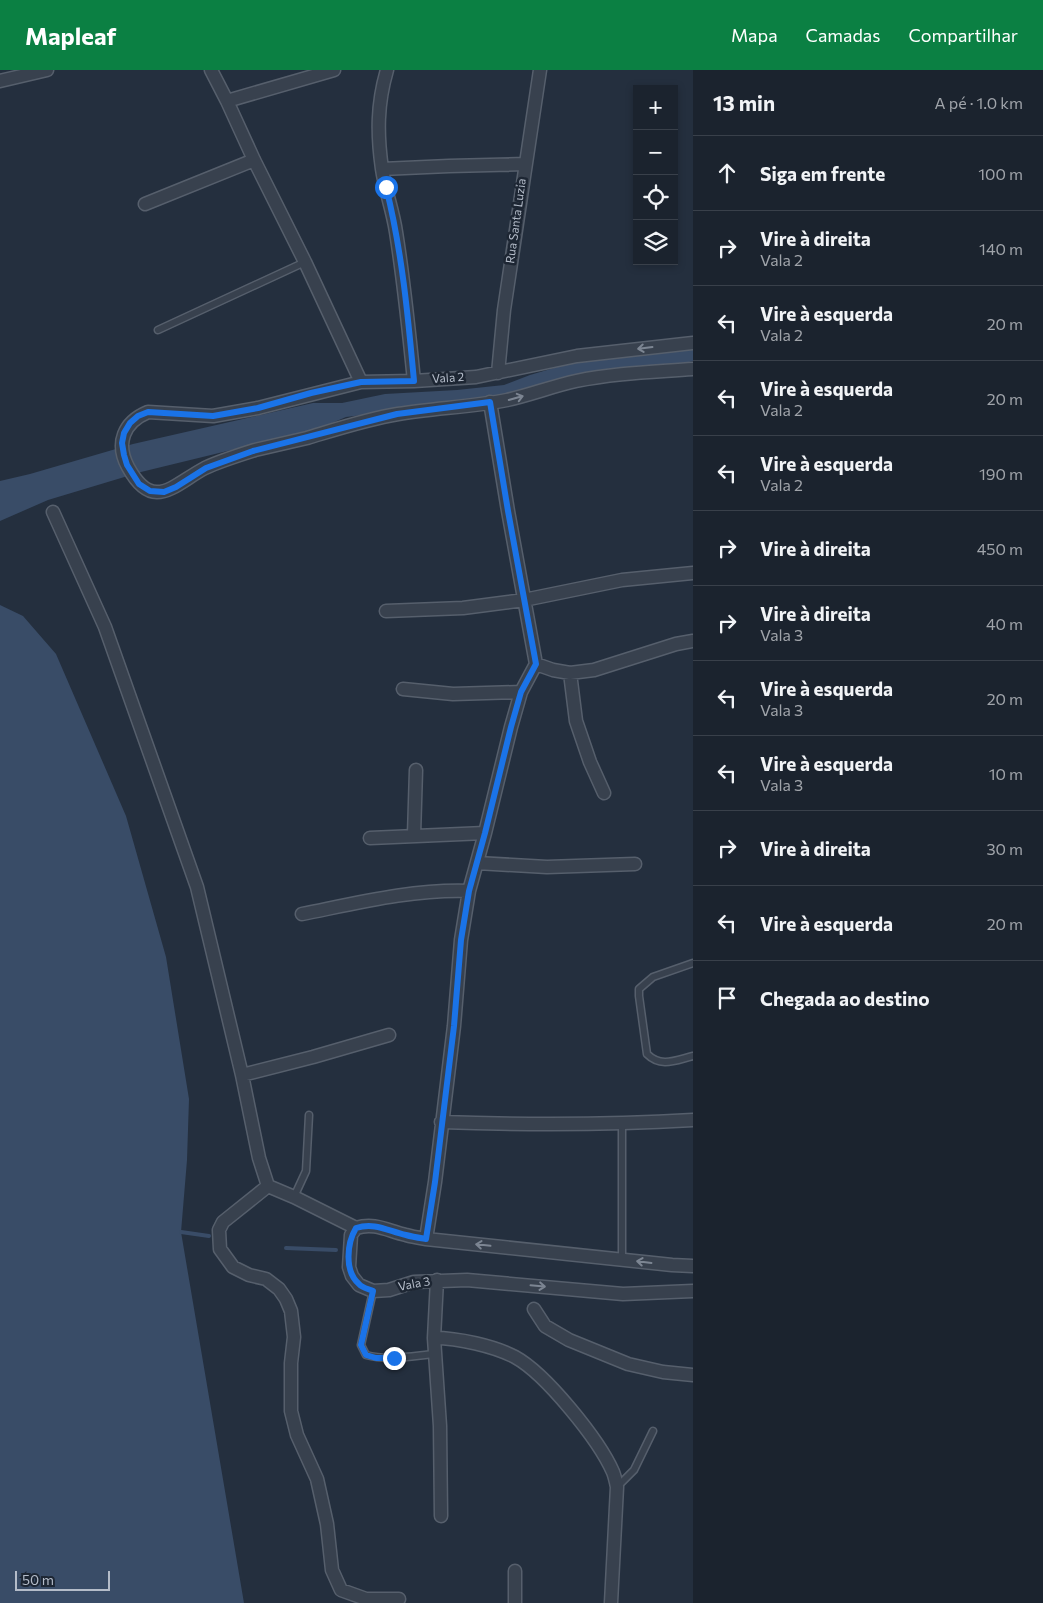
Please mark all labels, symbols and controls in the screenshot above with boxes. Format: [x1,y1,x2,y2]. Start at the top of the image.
text: Mapleaf [25,21,116,50]
text: Mapa [731,24,778,46]
text: Camadas [806,24,880,46]
text: Compartilhar [908,24,1018,46]
map controls [633,85,678,265]
button: + [633,85,678,130]
text: 13 min [713,90,775,115]
text: A pé · 1.0 km [935,93,1023,112]
button: − [633,130,678,175]
icon: ahead [713,159,741,187]
text: Siga em frente [760,162,885,185]
text: 100 m [978,164,1023,183]
button: locate [633,175,678,220]
route start [375,176,398,199]
street label: Rua Santa Luzia [502,177,528,264]
button: layers [633,220,678,265]
text: Vire à direita [760,227,871,250]
icon: right [713,234,741,262]
text: 140 m [979,239,1023,258]
text: Vala 2 [760,250,803,269]
text: Vire à esquerda [760,302,893,325]
icon: left [713,309,741,337]
text: 20 m [987,314,1023,333]
text: Vala 2 [760,325,803,344]
one-way arrow [637,343,653,353]
street label: Vala 2 [431,369,465,385]
text: Vire à esquerda [760,377,893,400]
icon: left [713,384,741,412]
text: 20 m [987,389,1023,408]
one-way arrow [507,392,523,402]
text: Vala 2 [760,400,803,419]
text: Vire à esquerda [760,452,893,475]
icon: left [713,459,741,487]
text: 190 m [979,464,1023,483]
text: Vala 2 [760,475,803,494]
icon: right [713,534,741,562]
text: Vire à direita [760,537,871,560]
text: 450 m [977,539,1023,558]
text: Vire à direita [760,602,871,625]
icon: right [713,609,741,637]
text: 40 m [986,614,1023,633]
text: Vala 3 [760,625,803,644]
text: Vire à esquerda [760,677,893,700]
icon: left [713,684,741,712]
text: 20 m [987,689,1023,708]
text: Vala 3 [760,700,803,719]
text: Vire à esquerda [760,752,893,775]
icon: left [713,759,741,787]
text: 10 m [989,764,1023,783]
text: Vala 3 [760,775,803,794]
icon: right [713,834,741,862]
text: Vire à direita [760,837,871,860]
text: 30 m [986,839,1023,858]
icon: left [713,909,741,937]
text: Vire à esquerda [760,912,893,935]
text: 20 m [987,914,1023,933]
icon: arrive [713,984,741,1012]
text: Chegada ao destino [760,987,930,1010]
one-way arrow [475,1240,491,1250]
one-way arrow [637,1257,653,1267]
street label: Vala 3 [397,1273,431,1293]
one-way arrow [530,1282,546,1291]
route end [383,1347,406,1370]
scale bar [15,1568,110,1591]
text: 50 m [22,1571,54,1588]

